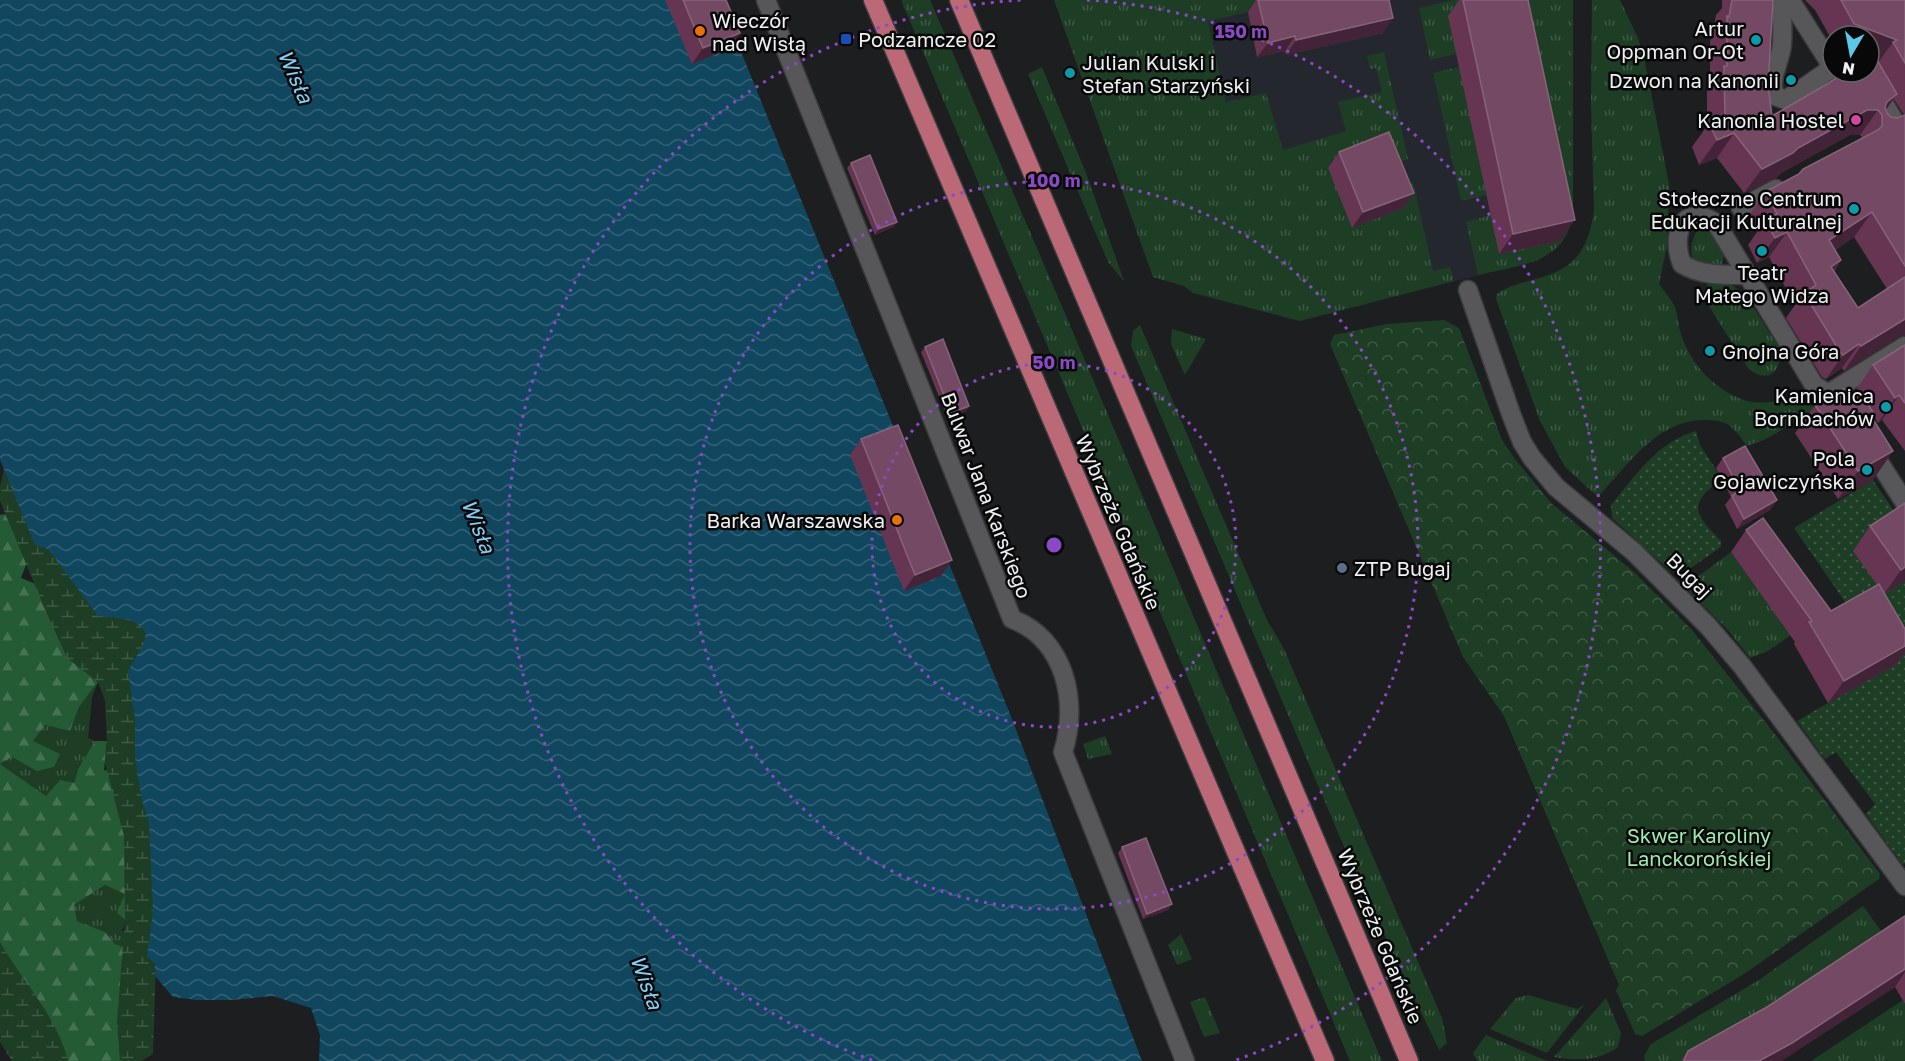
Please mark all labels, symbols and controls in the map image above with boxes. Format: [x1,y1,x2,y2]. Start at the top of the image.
place label: Wieczór nad Wisłą [712,8,806,55]
place label: Artur Oppman Or-Ot [1607,16,1744,63]
text: 150 m [1215,20,1267,42]
marker: Wieczór nad Wisłą [693,24,707,38]
north arrow [1821,24,1881,84]
place label: Podzamcze 02 [858,27,996,51]
marker: Podzamcze 02 [839,32,853,46]
marker: Artur Oppman Or-Ot [1749,33,1763,47]
water label: Wisła [273,45,320,108]
place label: Julian Kulski i Stefan Starzyński [1082,50,1250,97]
text: N [1841,58,1856,80]
marker: Julian Kulski i Stefan Starzyński [1063,66,1077,80]
place label: Dzwon na Kanonii [1609,68,1779,92]
marker: Dzwon na Kanonii [1784,73,1798,87]
place label: Kanonia Hostel [1697,108,1844,132]
marker: Kanonia Hostel [1849,113,1863,127]
text: 100 m [1028,169,1080,191]
place label: Stołeczne Centrum Edukacji Kulturalnej [1650,186,1842,233]
marker: Stołeczne Centrum Edukacji Kulturalnej [1847,202,1861,216]
marker: Teatr Małego Widza [1755,244,1769,258]
place label: Teatr Małego Widza [1695,260,1829,307]
place label: Gnojna Góra [1722,339,1839,363]
marker: Gnojna Góra [1703,344,1717,358]
text: 50 m [1033,351,1075,373]
place label: Kamienica Bornbachów [1754,383,1874,430]
street label: Bulwar Jana Karskiego [937,389,1037,601]
marker: Kamienica Bornbachów [1879,400,1893,414]
street label: Wybrzeże Gdańskie [1071,431,1167,613]
place label: Pola Gojawiczyńska [1713,446,1855,493]
marker: Pola Gojawiczyńska [1860,463,1874,477]
water label: Wisła [456,495,502,558]
place label: Barka Warszawska [707,508,885,532]
marker: Barka Warszawska [890,513,904,527]
centre of rings [1044,535,1064,555]
street label: Bugaj [1662,547,1718,603]
place label: ZTP Bugaj [1354,556,1451,580]
marker: ZTP Bugaj [1335,561,1349,575]
park label: Skwer Karoliny Lanckorońskiej [1626,823,1772,870]
street label: Wybrzeże Gdańskie [1333,845,1429,1027]
water label: Wisła [625,951,669,1014]

